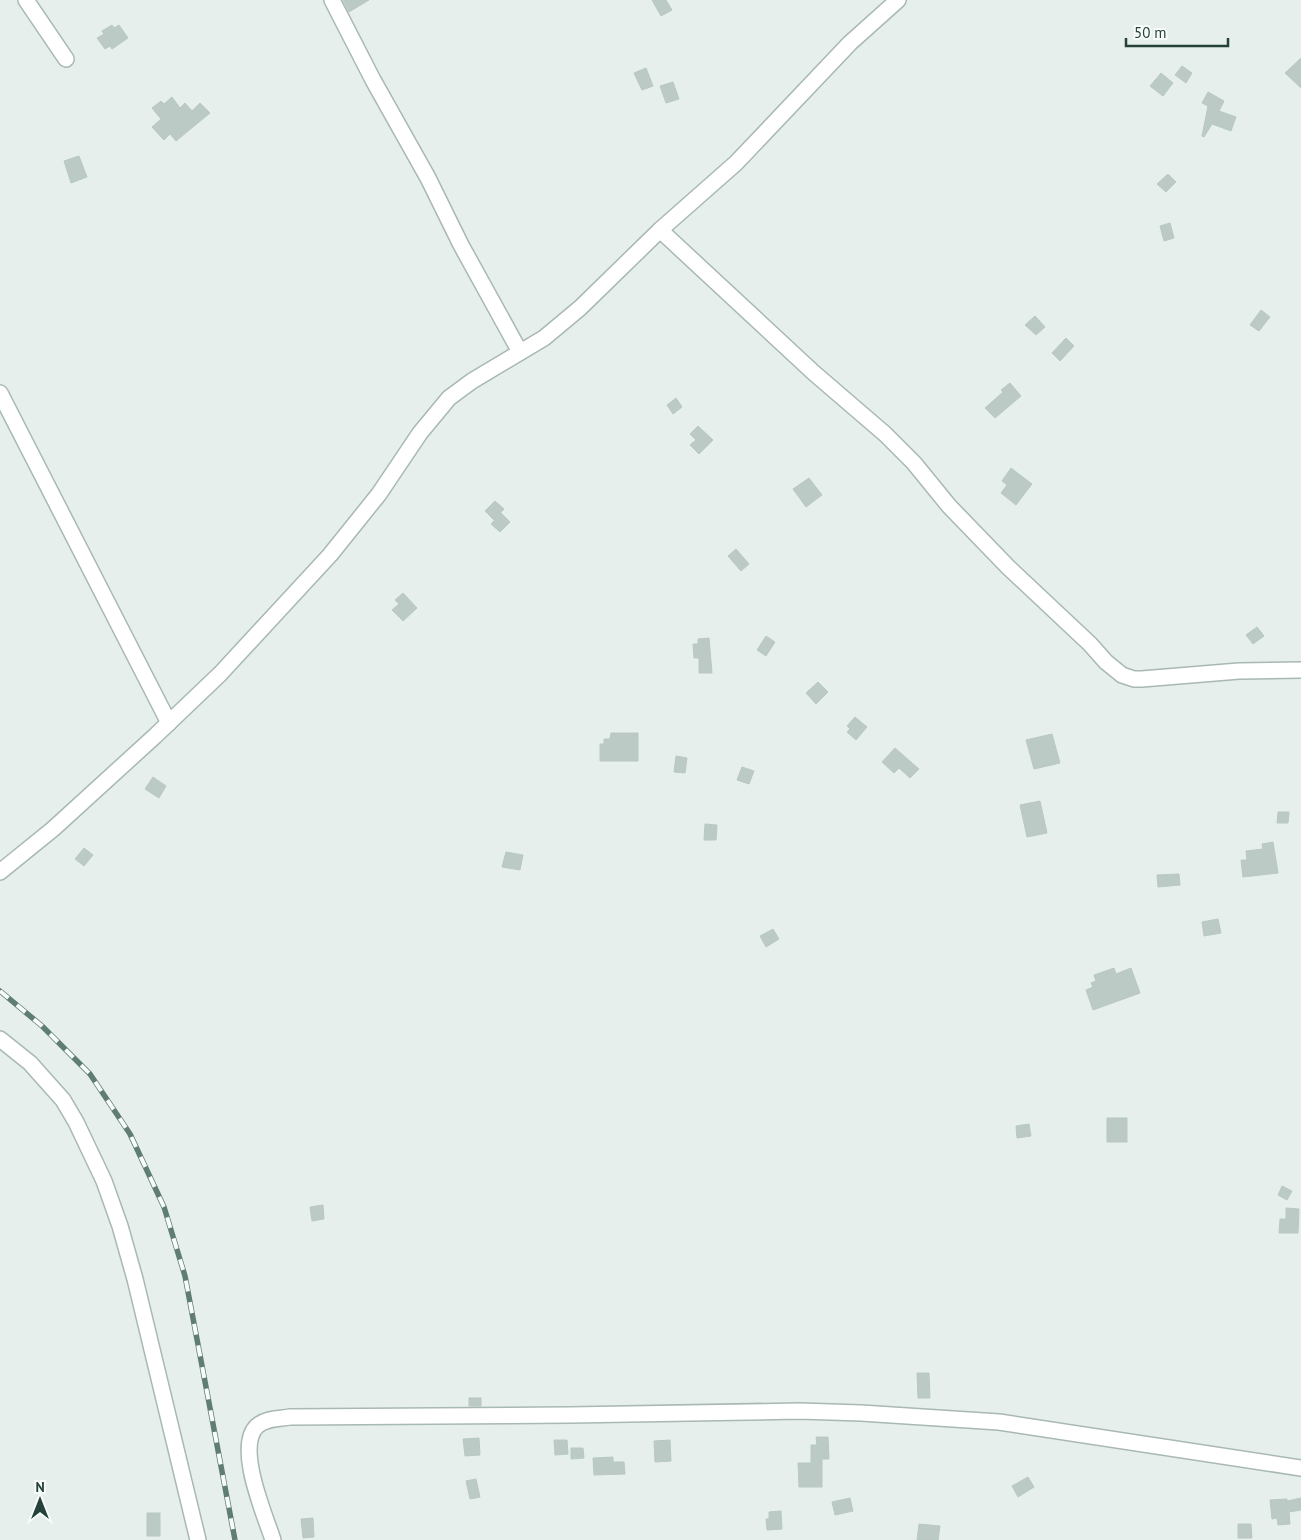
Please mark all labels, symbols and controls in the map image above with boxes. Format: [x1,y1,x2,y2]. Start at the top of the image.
scale bar [1126,15,1228,47]
text: 50 m [1134,23,1167,42]
north arrow [15,1475,65,1525]
text: N [35,1478,45,1496]

